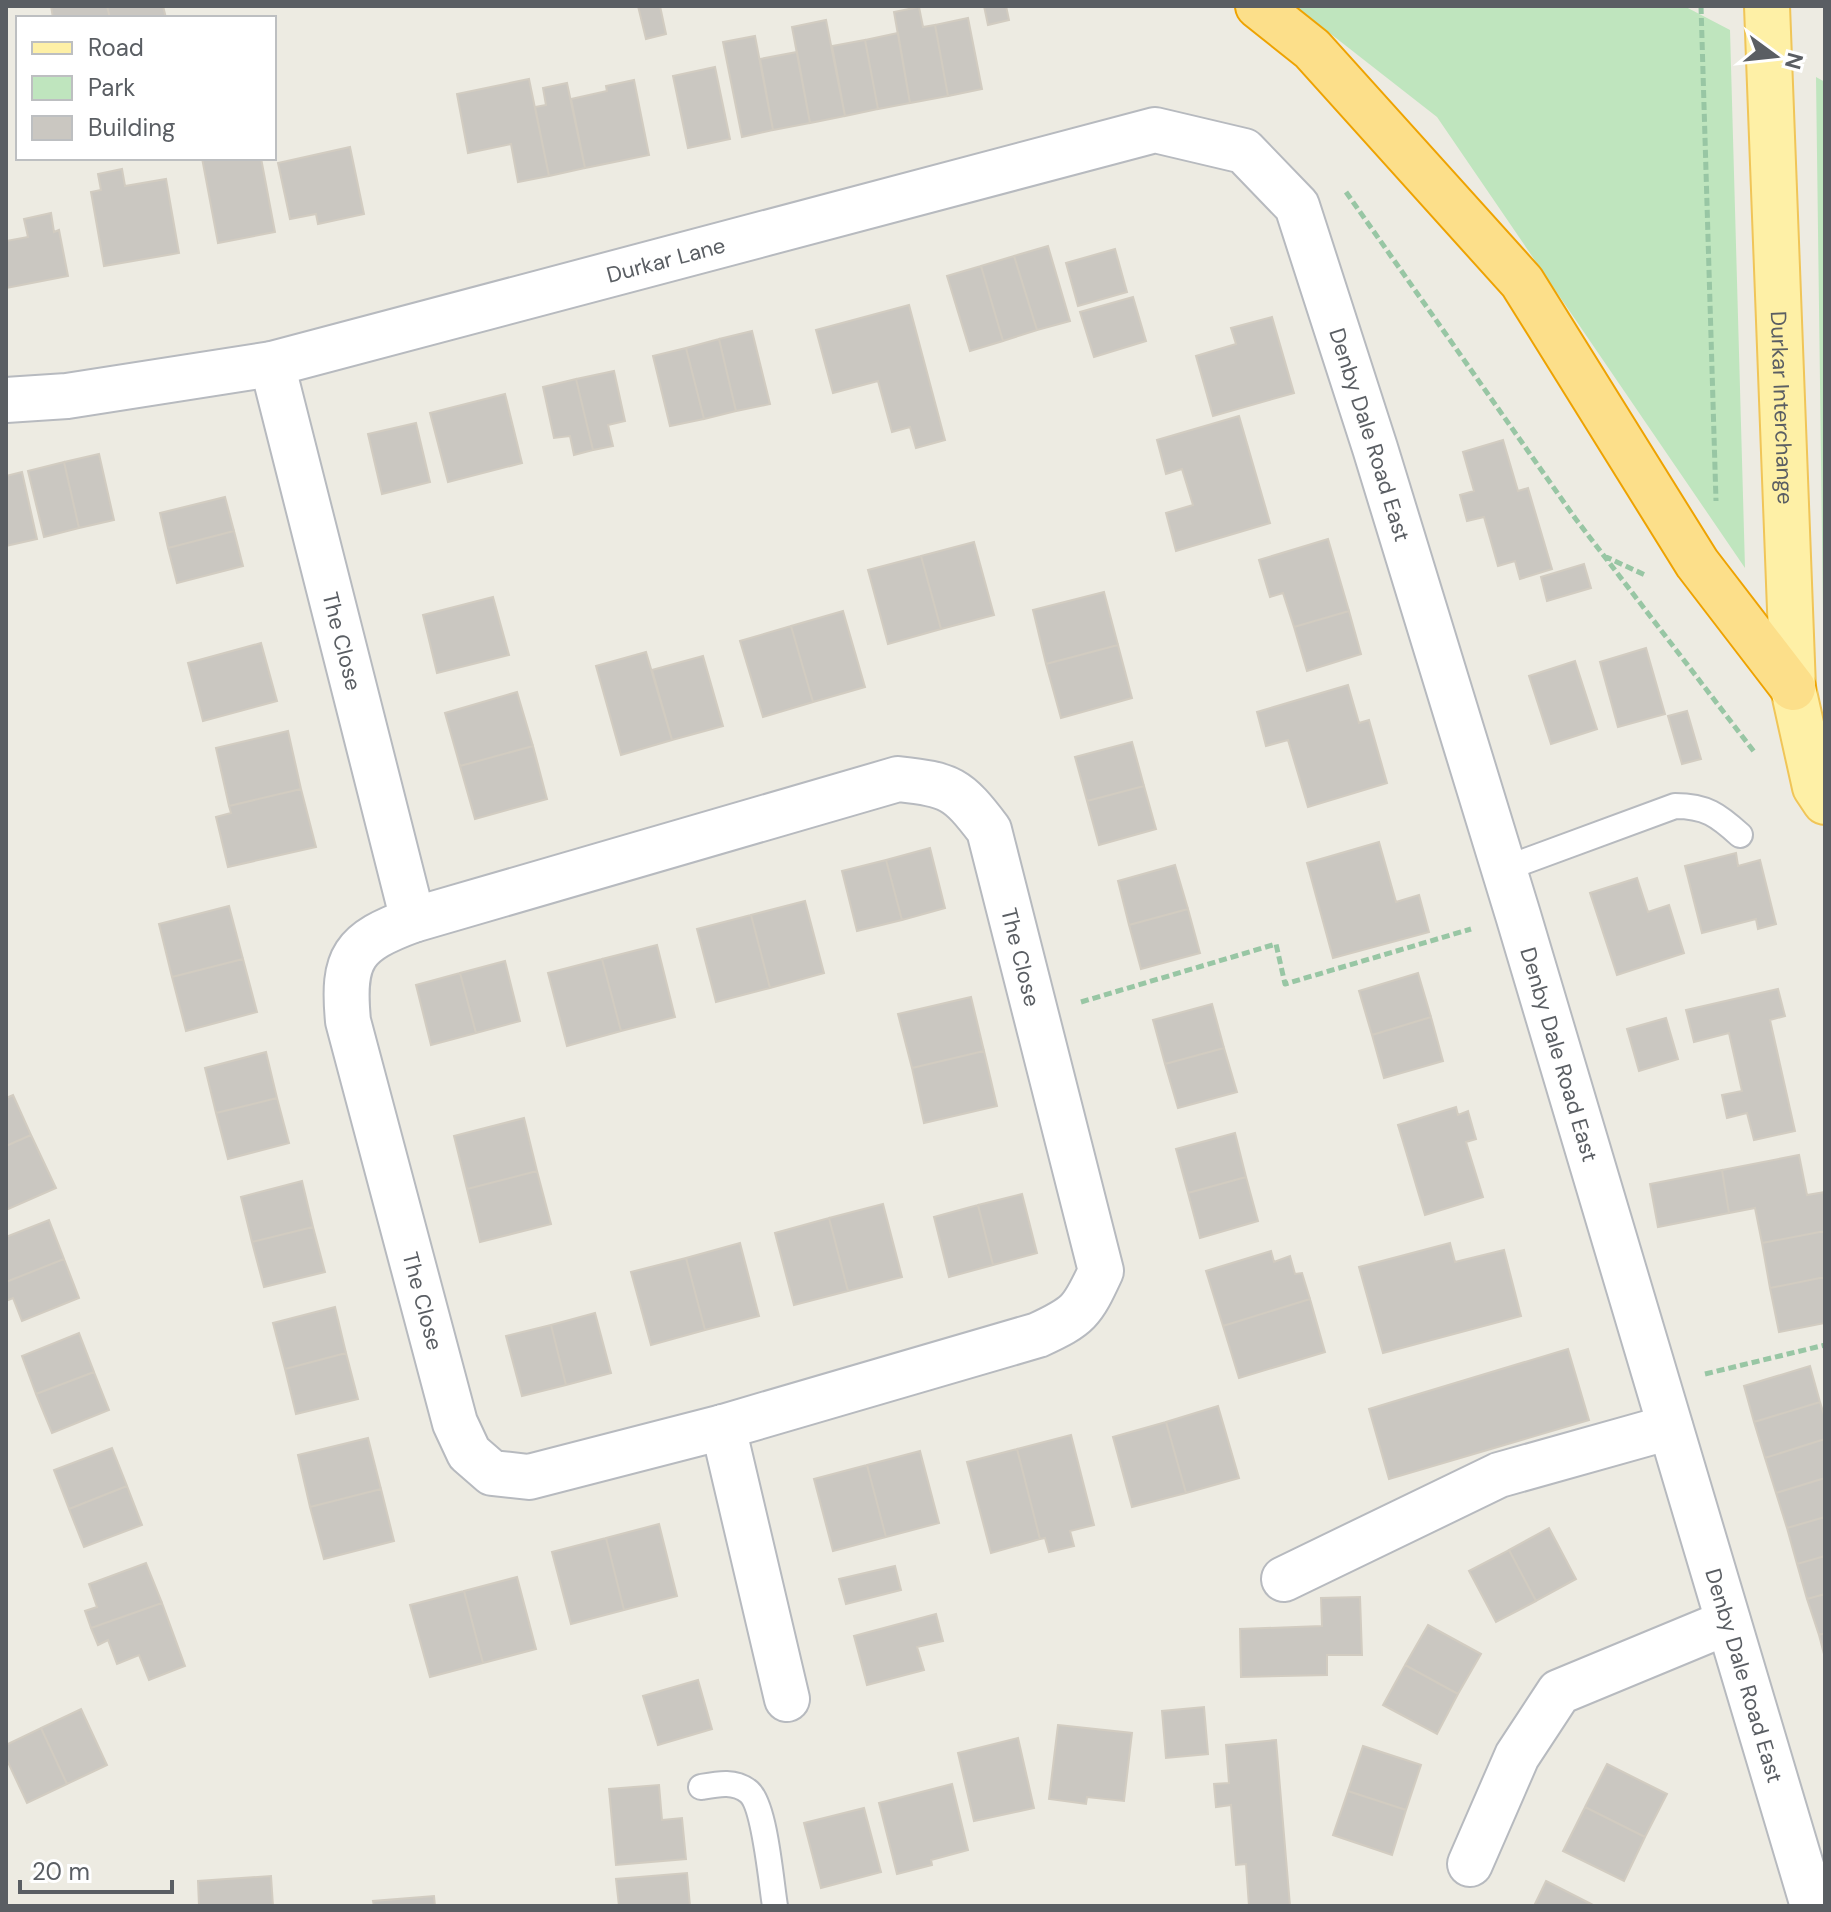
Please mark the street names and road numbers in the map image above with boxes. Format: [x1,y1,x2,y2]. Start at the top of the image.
street label: Durkar Lane [603,231,728,290]
street label: Durkar Interchange [1764,311,1800,505]
street label: Denby Dale Road East [1322,324,1417,545]
street label: The Close [315,589,368,694]
street label: The Close [994,905,1047,1009]
street label: Denby Dale Road East [1513,944,1605,1165]
street label: The Close [395,1249,450,1353]
street label: Denby Dale Road East [1698,1565,1790,1786]

